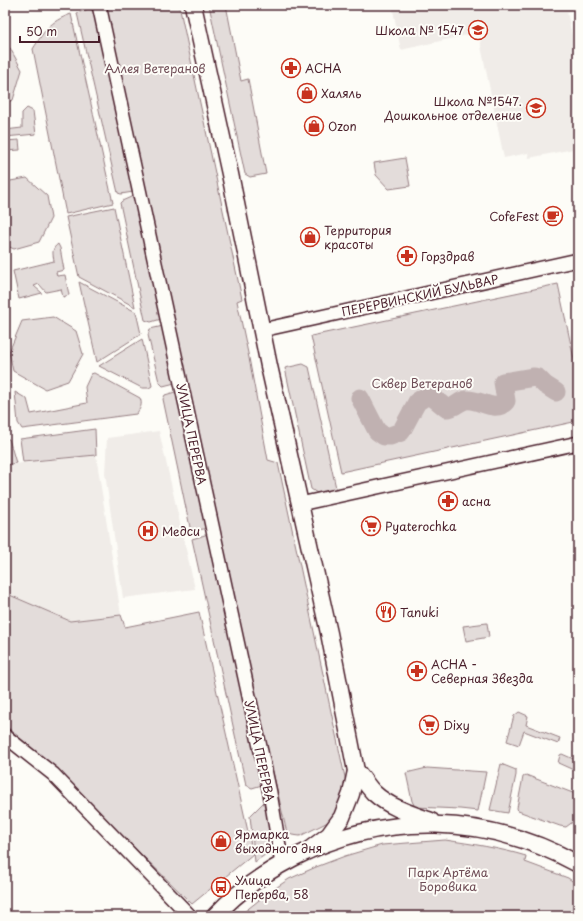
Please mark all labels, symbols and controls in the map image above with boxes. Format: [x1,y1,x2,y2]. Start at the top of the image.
scale bar [20,18,99,44]
school or university icon: Школа № 1547 [467,19,489,41]
place label: Школа № 1547 [375,21,465,39]
text: 50 m [26,22,57,40]
pharmacy icon: АСНА [280,57,302,79]
park label: Аллея Ветеранов [105,59,206,77]
place label: АСНА [305,59,341,77]
shop icon: Халяль [296,82,318,104]
place label: Халяль [321,84,362,102]
place label: Школа №1547. Дошкольное отделение [384,92,522,124]
school or university icon: Школа №1547. Дошкольное отделение [525,97,547,119]
shop icon: Ozon [303,115,325,137]
place label: Ozon [328,117,357,135]
cafe icon: CofeFest [542,205,564,227]
place label: CofeFest [489,207,539,225]
place label: Территория красоты [324,221,392,253]
shop icon: Территория красоты [299,226,321,248]
pharmacy icon: Горздрав [396,245,418,267]
place label: Горздрав [421,247,475,265]
street label: ПЕРЕРВИНСКИЙ БУЛЬВАР [340,270,500,320]
park label: Сквер Ветеранов [372,374,473,392]
street label: УЛИЦА ПЕРЕРВА [172,382,212,487]
pharmacy icon: асна [437,490,459,512]
place label: асна [462,492,491,510]
supermarket icon: Pyaterochka [360,515,382,537]
place label: Pyaterochka [385,517,457,535]
hospital icon: Медси [137,520,159,542]
place label: Медси [162,522,200,540]
restaurant icon: Tanuki [375,601,397,623]
place label: Tanuki [400,603,439,621]
place label: АСНА - Северная Звезда [431,655,534,687]
pharmacy icon: АСНА - Северная Звезда [406,660,428,682]
street label: УЛИЦА ПЕРЕРВА [240,699,280,804]
supermarket icon: Dixy [418,714,440,736]
place label: Dixy [443,716,470,734]
place label: Ярмарка выходного дня [235,825,322,857]
shop icon: Ярмарка выходного дня [210,830,232,852]
park label: Парк Артёма Боровика [408,863,489,895]
place label: Улица Перерва, 58 [235,871,309,903]
bus stop icon: Улица Перерва, 58 [210,876,232,898]

